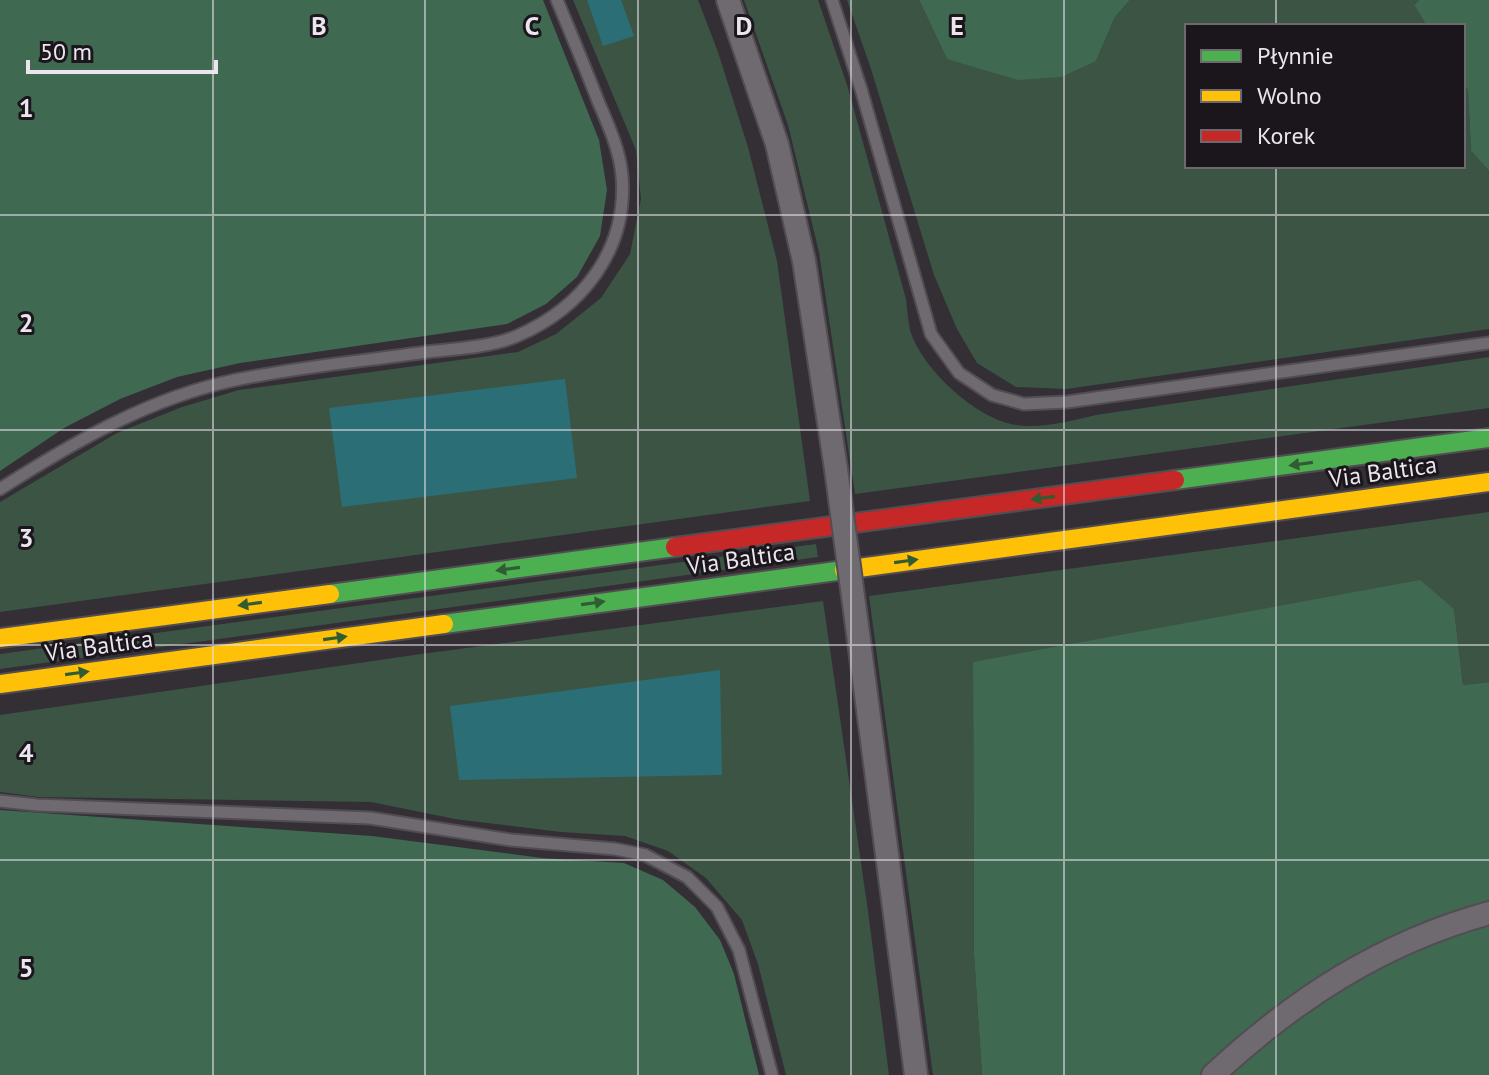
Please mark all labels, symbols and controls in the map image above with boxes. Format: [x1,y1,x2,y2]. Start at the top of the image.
text: B [311,9,327,42]
text: C [525,9,539,42]
text: D [736,9,752,42]
text: E [950,9,964,42]
scale bar [28,24,216,74]
legend [1185,24,1465,168]
text: 50 m [40,36,92,67]
text: Płynnie [1257,40,1334,71]
text: Wolno [1257,80,1322,111]
text: 1 [19,91,33,124]
text: Korek [1257,120,1316,151]
text: 2 [19,306,33,339]
street label: Via Baltica [1326,449,1439,495]
one-way arrow [1288,458,1313,471]
one-way arrow [1030,492,1055,505]
text: 3 [19,521,33,554]
street label: Via Baltica [684,536,797,582]
one-way arrow [894,554,919,567]
one-way arrow [495,563,520,576]
one-way arrow [580,597,605,610]
one-way arrow [237,598,262,611]
street label: Via Baltica [42,623,155,669]
one-way arrow [323,632,348,645]
one-way arrow [65,667,90,680]
text: 4 [19,736,34,769]
text: 5 [19,951,33,984]

